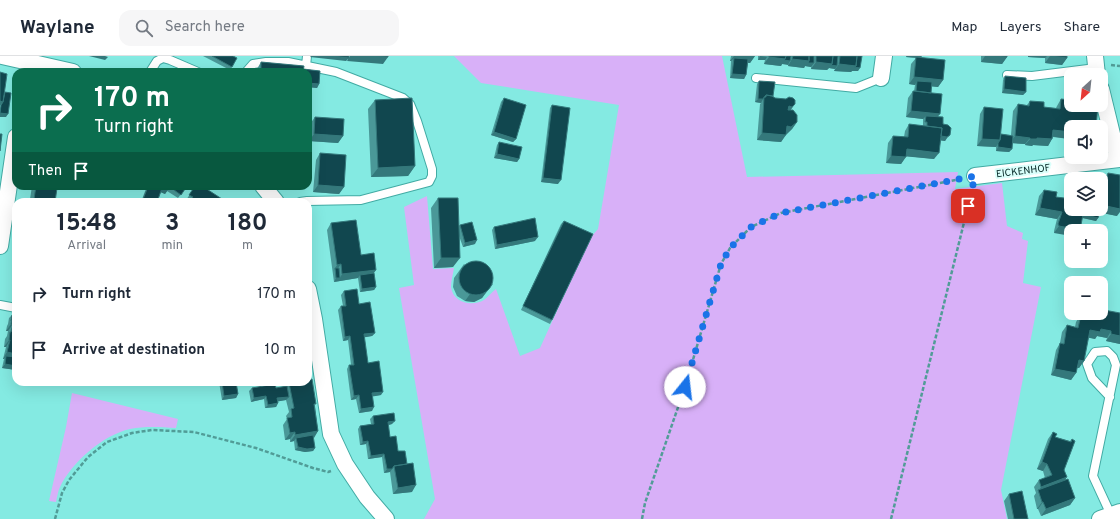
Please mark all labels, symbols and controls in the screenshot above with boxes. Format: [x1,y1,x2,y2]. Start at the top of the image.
search box [119,10,399,46]
text: Waylane [20,16,95,40]
icon: search [133,17,155,39]
text: Search here [165,18,245,37]
text: Map [951,19,977,36]
text: Layers [999,19,1041,36]
text: Share [1063,19,1100,36]
north arrow [1064,68,1108,112]
map controls [1064,68,1108,320]
text: 170 m [94,81,170,117]
icon: right [28,84,80,136]
text: Turn right [94,116,174,139]
button: sound [1064,120,1108,164]
icon: arrive [70,160,92,182]
text: Then [28,162,62,181]
street label: EICKENHOF [995,162,1051,181]
button: layers [1064,172,1108,216]
pin [951,189,985,223]
icon: arrive [957,195,979,217]
text: 15:48 [56,209,117,239]
text: 3 [165,209,179,239]
text: 180 [227,209,268,239]
button: + [1064,224,1108,268]
text: Arrival [67,238,106,254]
text: min [161,238,183,254]
text: m [242,238,253,254]
button: − [1064,276,1108,320]
icon: right [28,283,50,305]
text: Turn right [62,285,131,304]
text: 170 m [257,285,296,304]
icon: arrive [28,339,50,361]
text: Arrive at destination [62,341,205,360]
text: 10 m [265,341,296,360]
position arrow [664,366,706,408]

